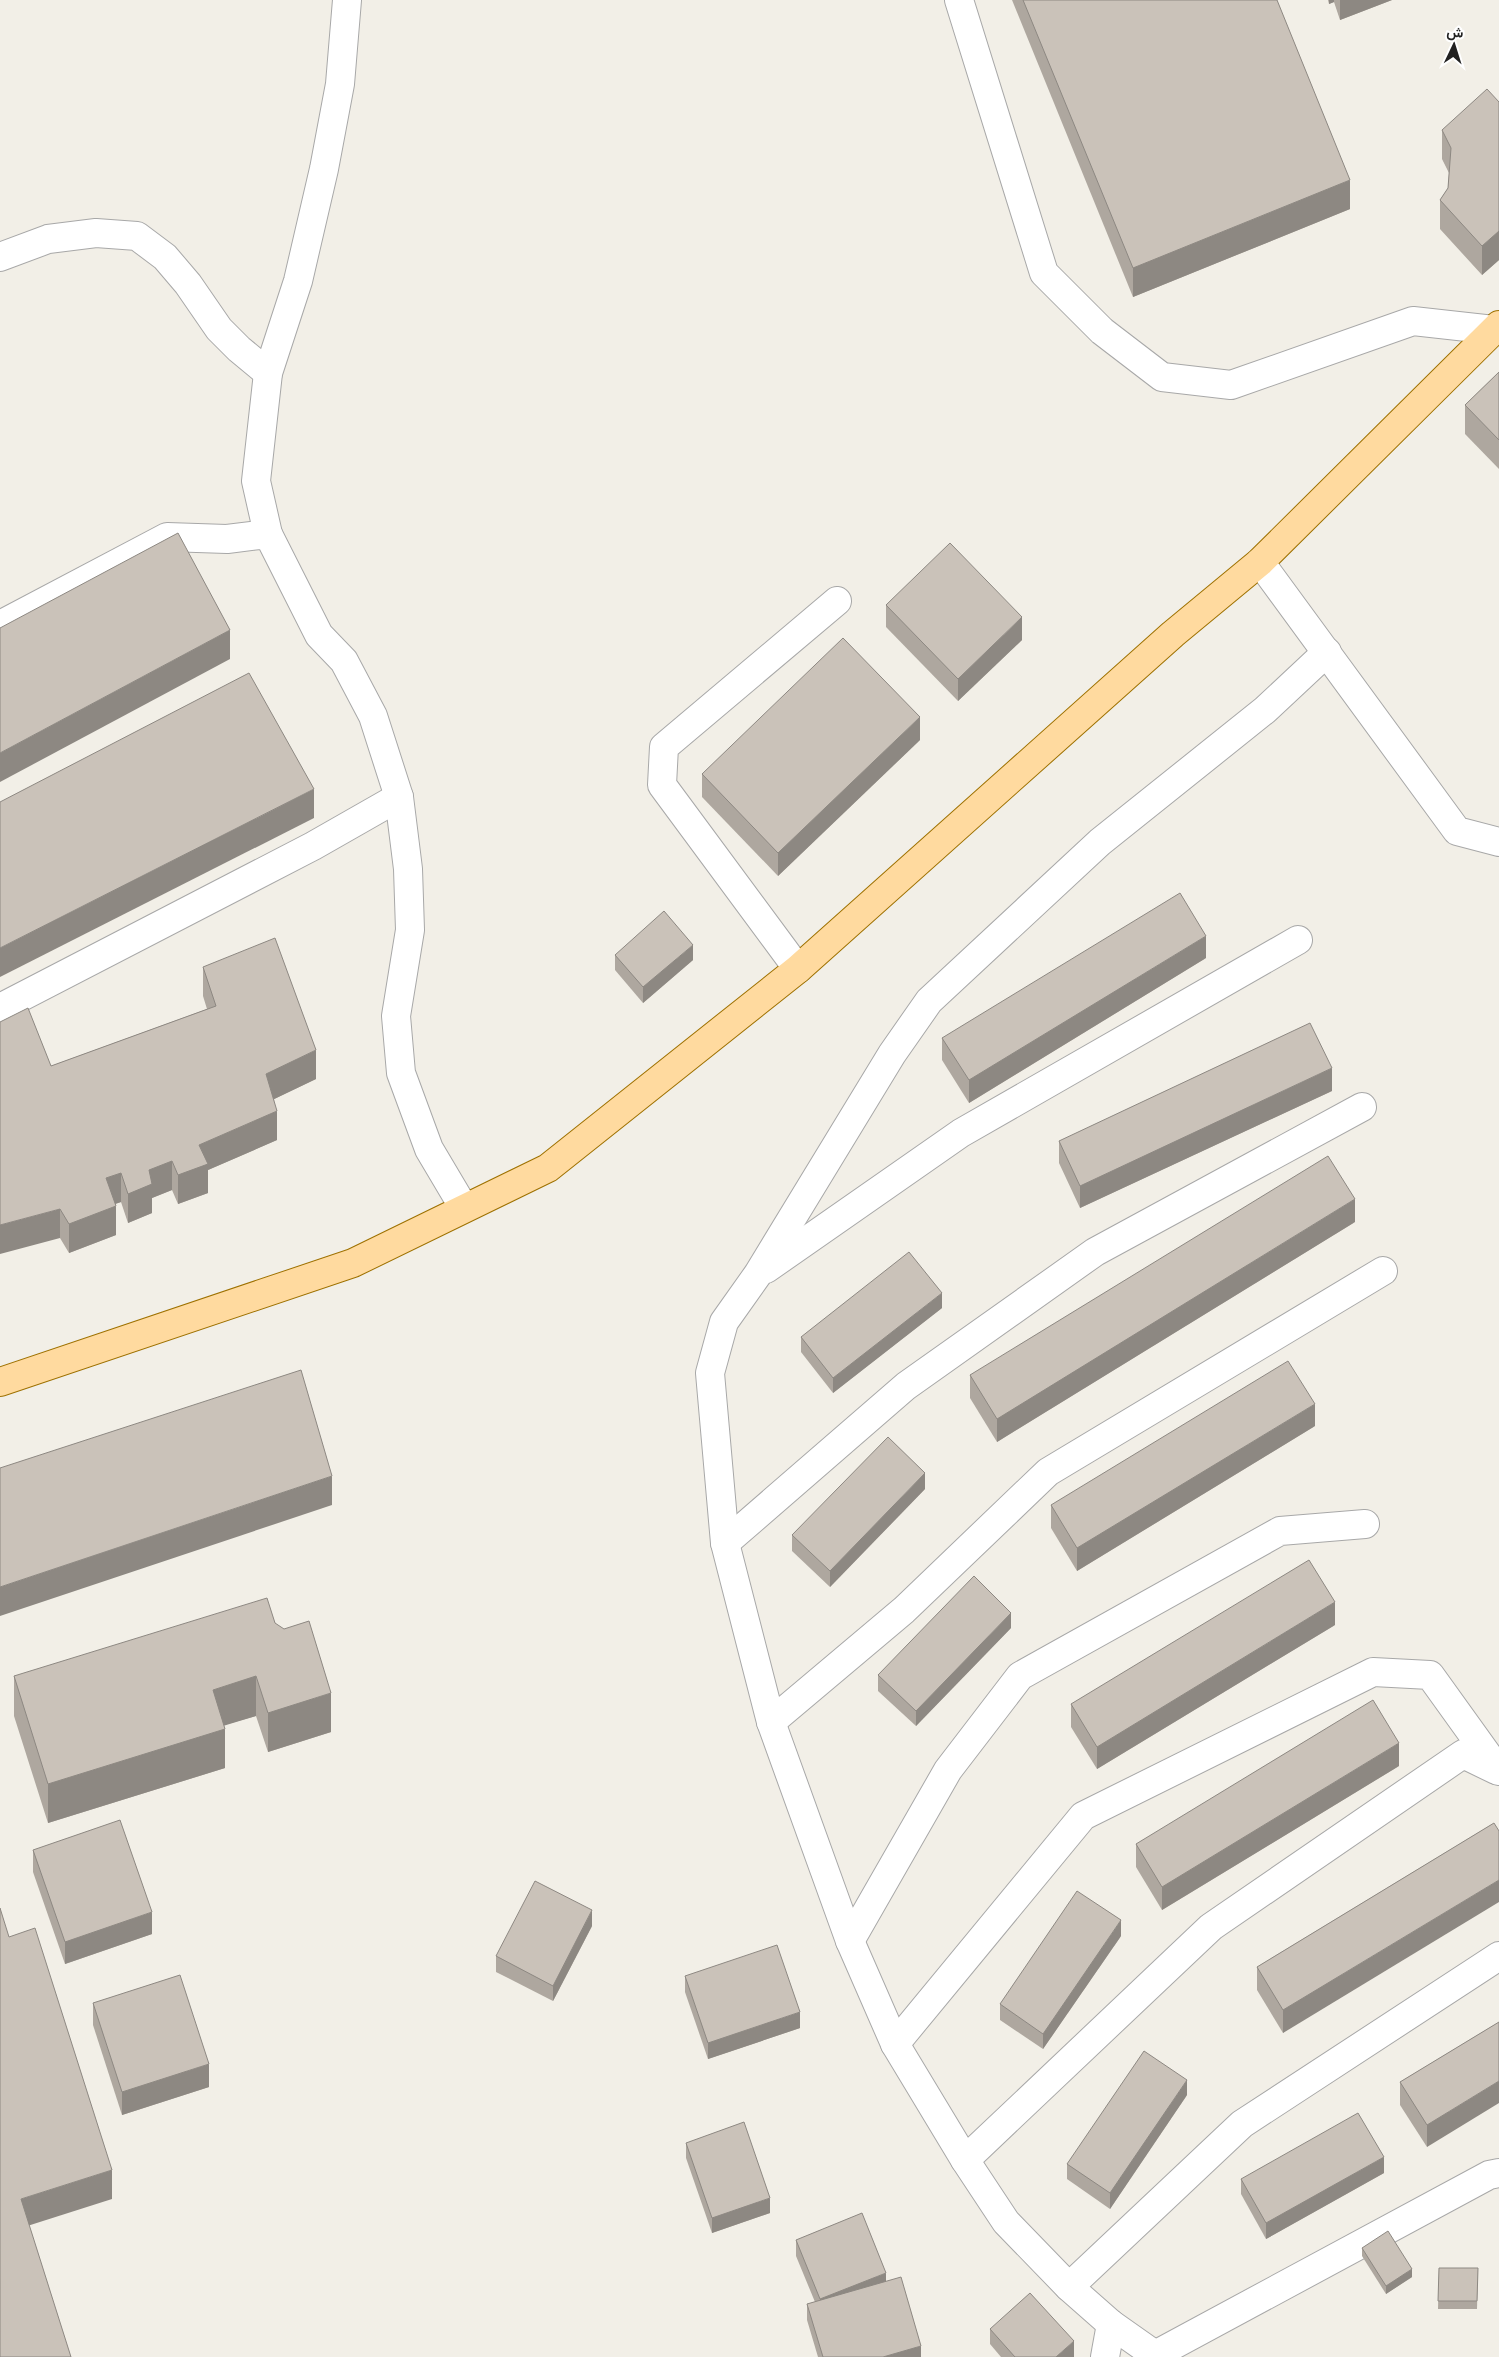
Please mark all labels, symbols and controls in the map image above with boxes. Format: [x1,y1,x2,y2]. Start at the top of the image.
north arrow [1429,20,1479,70]
text: ش [1446,22,1464,42]

